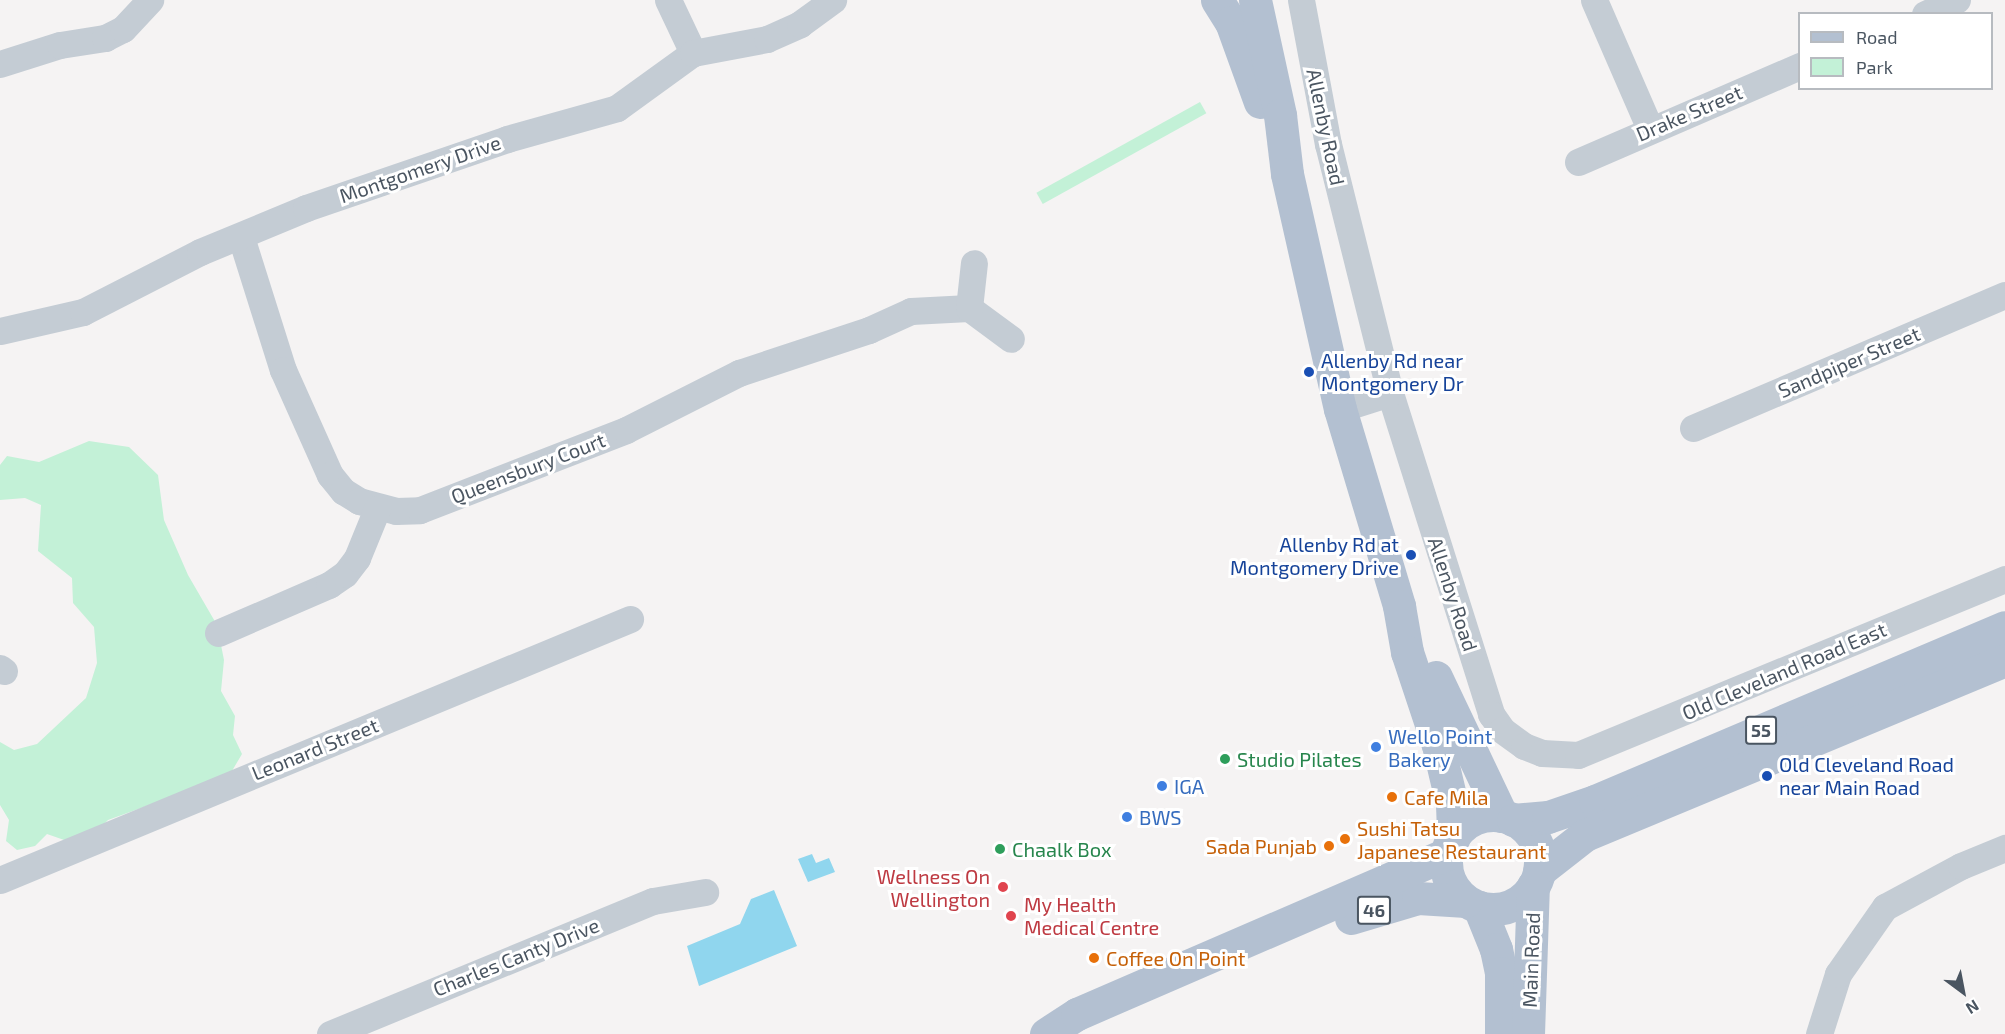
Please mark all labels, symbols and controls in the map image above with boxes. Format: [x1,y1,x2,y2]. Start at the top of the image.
legend [1798,12,1993,90]
text: Road [1856,26,1897,48]
text: Park [1856,56,1893,78]
street label: Allenby Road [1302,66,1350,188]
street label: Drake Street [1632,80,1746,146]
street label: Montgomery Drive [336,130,504,208]
street label: Sandpiper Street [1774,321,1924,403]
place label: Allenby Rd near Montgomery Dr [1321,348,1464,395]
marker: Allenby Rd near Montgomery Dr [1302,365,1316,379]
street label: Queensbury Court [447,427,609,509]
place label: Allenby Rd at Montgomery Drive [1230,532,1399,579]
street label: Allenby Road [1423,534,1483,654]
marker: Allenby Rd at Montgomery Drive [1404,548,1418,562]
street label: Old Cleveland Road East [1678,617,1890,725]
street label: Leonard Street [248,713,382,785]
road number: 55 [1744,715,1778,745]
place label: Wello Point Bakery [1388,724,1492,771]
marker: Wello Point Bakery [1369,740,1383,754]
place label: Studio Pilates [1237,747,1362,771]
marker: Studio Pilates [1218,752,1232,766]
place label: Old Cleveland Road near Main Road [1779,752,1954,799]
marker: Old Cleveland Road near Main Road [1760,769,1774,783]
place label: IGA [1174,774,1204,798]
marker: IGA [1155,779,1169,793]
place label: Cafe Mila [1404,785,1488,809]
marker: Cafe Mila [1385,790,1399,804]
place label: BWS [1139,805,1182,829]
marker: BWS [1120,810,1134,824]
place label: Sushi Tatsu Japanese Restaurant [1357,816,1546,863]
marker: Sushi Tatsu Japanese Restaurant [1338,832,1352,846]
place label: Sada Punjab [1206,834,1317,858]
place label: Chaalk Box [1012,837,1112,861]
marker: Sada Punjab [1322,839,1336,853]
marker: Chaalk Box [993,842,1007,856]
place label: Wellness On Wellington [877,864,990,911]
marker: Wellness On Wellington [994,878,1012,896]
place label: My Health Medical Centre [1024,892,1160,939]
road number: 46 [1356,895,1392,925]
marker: My Health Medical Centre [1002,907,1020,925]
street label: Main Road [1517,912,1545,1008]
street label: Charles Canty Drive [429,913,603,1001]
place label: Coffee On Point [1106,946,1245,970]
marker: Coffee On Point [1087,951,1101,965]
north arrow [1933,962,1993,1022]
text: N [1963,997,1983,1019]

